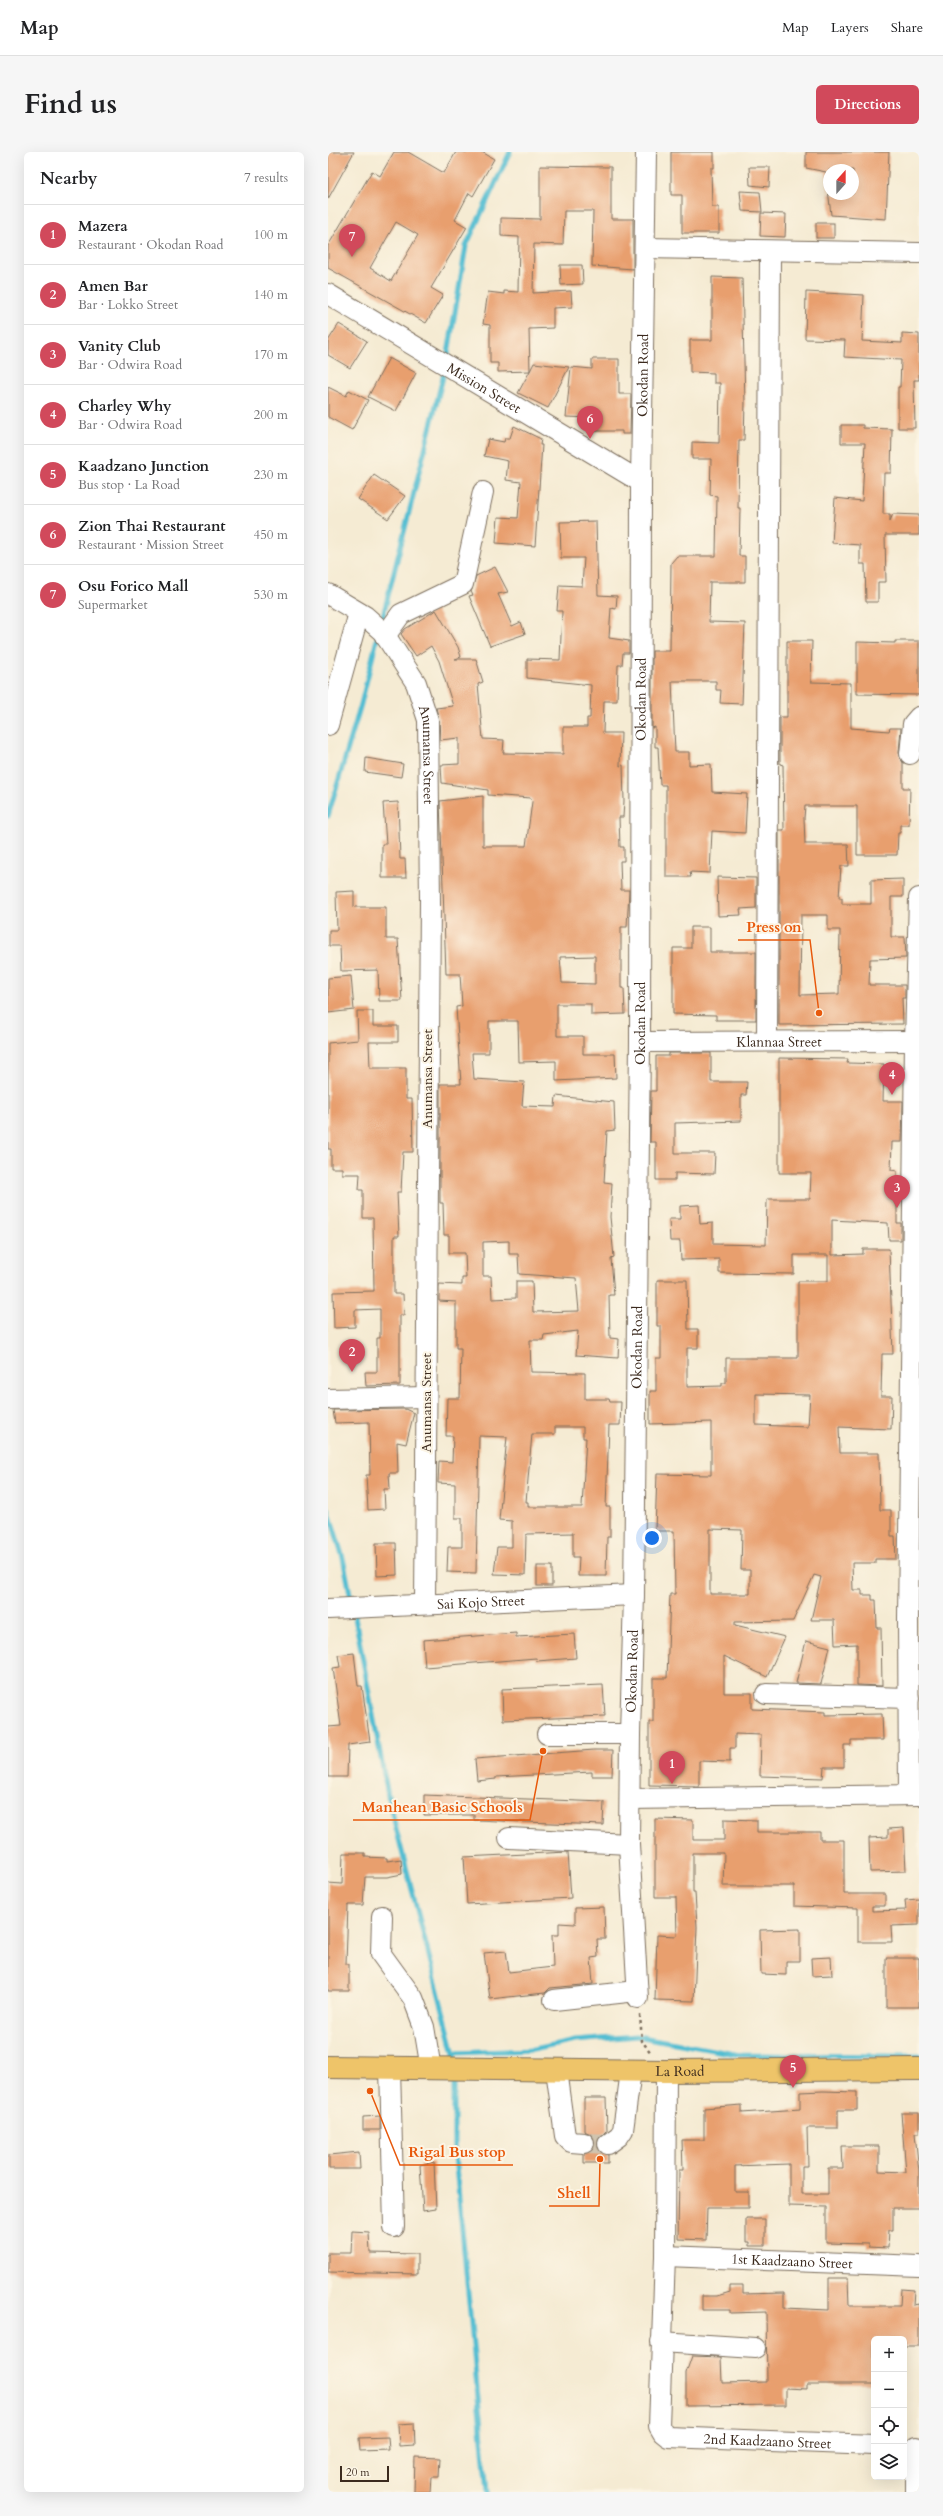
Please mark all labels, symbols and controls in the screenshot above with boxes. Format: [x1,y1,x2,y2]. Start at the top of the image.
text: Map [20,15,59,41]
text: Map [782,18,809,37]
text: Layers [831,18,869,37]
text: Share [891,18,923,37]
text: Find us [24,85,117,123]
button: Directions [816,85,919,124]
north arrow [823,164,859,200]
text: Nearby [40,167,97,190]
text: 7 results [244,169,288,187]
text: Mazera [78,216,128,236]
pin: 7 [339,224,365,257]
text: 1 [50,226,56,244]
text: 100 m [254,226,288,244]
text: Restaurant · Okodan Road [78,236,223,254]
text: Amen Bar [78,276,148,296]
text: 2 [50,286,56,304]
text: 140 m [254,286,288,304]
text: Bar · Lokko Street [78,296,178,314]
street label: Okodan Road [632,333,653,417]
text: Vanity Club [78,336,161,356]
text: 3 [50,346,56,364]
text: 170 m [254,346,288,364]
text: Bar · Odwira Road [78,356,182,374]
street label: Mission Street [443,358,525,418]
text: Charley Why [78,396,172,416]
text: 4 [50,406,56,424]
text: 200 m [254,406,288,424]
pin: 6 [577,406,603,439]
text: Bar · Odwira Road [78,416,182,434]
text: Kaadzano Junction [78,456,209,476]
text: 5 [50,466,56,484]
text: 230 m [254,466,288,484]
text: Bus stop · La Road [78,476,180,494]
text: Zion Thai Restaurant [78,516,226,536]
text: 6 [50,526,56,544]
text: 450 m [254,526,288,544]
text: Restaurant · Mission Street [78,536,224,554]
text: Osu Forico Mall [78,576,188,596]
text: 7 [50,586,56,604]
text: 530 m [254,586,288,604]
text: Supermarket [78,596,148,614]
street label: Okodan Road [631,657,650,741]
street label: Anumansa Street [414,702,438,805]
callout: Press on [738,913,810,940]
text: Press on [746,917,802,937]
street label: Okodan Road [630,981,650,1065]
street label: Anumansa Street [418,1029,437,1129]
street label: Klannaa Street [736,1032,822,1051]
pin: 4 [879,1062,905,1095]
pin: 3 [884,1175,910,1208]
street label: Okodan Road [627,1305,647,1389]
pin: 2 [339,1339,365,1372]
street label: Anumansa Street [417,1353,436,1453]
your location [642,1528,662,1548]
street label: Sai Kojo Street [437,1590,526,1614]
street label: Okodan Road [621,1629,643,1713]
pin: 1 [659,1751,685,1784]
callout: Manhean Basic Schools [353,1793,530,1820]
text: Manhean Basic Schools [361,1797,523,1817]
pin: 5 [780,2055,806,2088]
street label: La Road [655,2061,705,2081]
callout: Rigal Bus stop [400,2138,513,2165]
text: Rigal Bus stop [408,2142,506,2162]
callout: Shell [549,2179,599,2206]
text: Shell [557,2183,591,2203]
street label: 1st Kaadzaano Street [731,2249,854,2273]
map controls [871,2336,907,2480]
button: + [871,2336,907,2372]
button: − [871,2372,907,2408]
button: locate [871,2408,907,2444]
street label: 2nd Kaadzaano Street [703,2429,832,2453]
button: layers [871,2444,907,2480]
scale bar [340,2464,389,2483]
text: 20 m [346,2465,370,2480]

